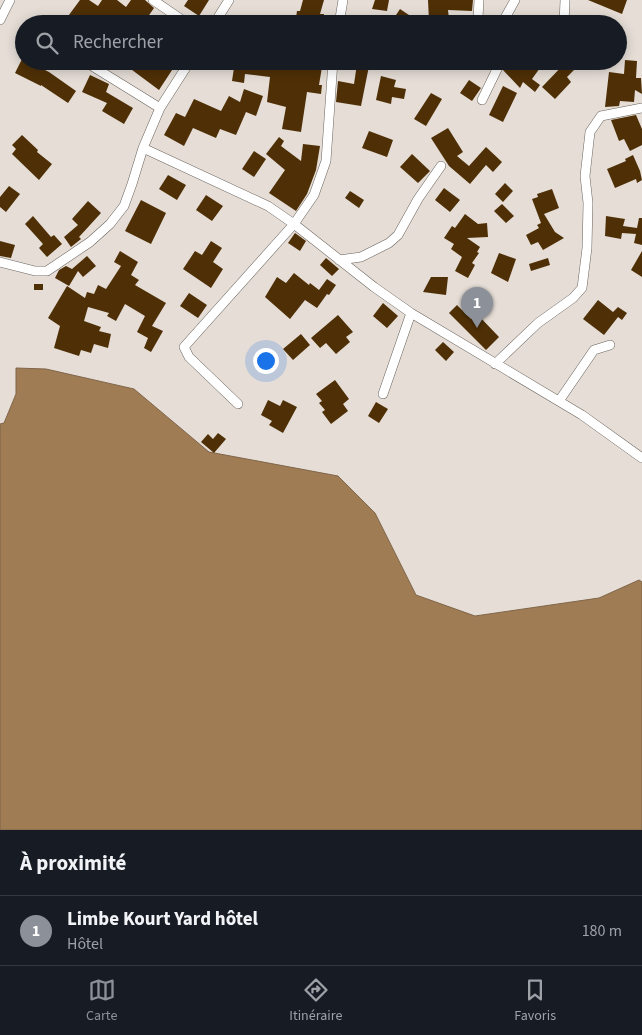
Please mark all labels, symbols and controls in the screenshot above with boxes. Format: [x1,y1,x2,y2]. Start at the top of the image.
search box [15,15,627,70]
icon: search [33,29,61,57]
text: Rechercher [73,29,163,56]
pin: 1 [461,287,493,328]
your location [253,348,279,374]
text: À proximité [20,848,126,878]
text: Limbe Kourt Yard hôtel [67,906,258,933]
text: 1 [32,920,40,942]
text: 180 m [582,920,622,942]
text: Hôtel [67,933,103,955]
tab: Carte [86,976,117,1026]
tab: Itinéraire [289,976,342,1026]
tab: Favoris [514,976,556,1026]

